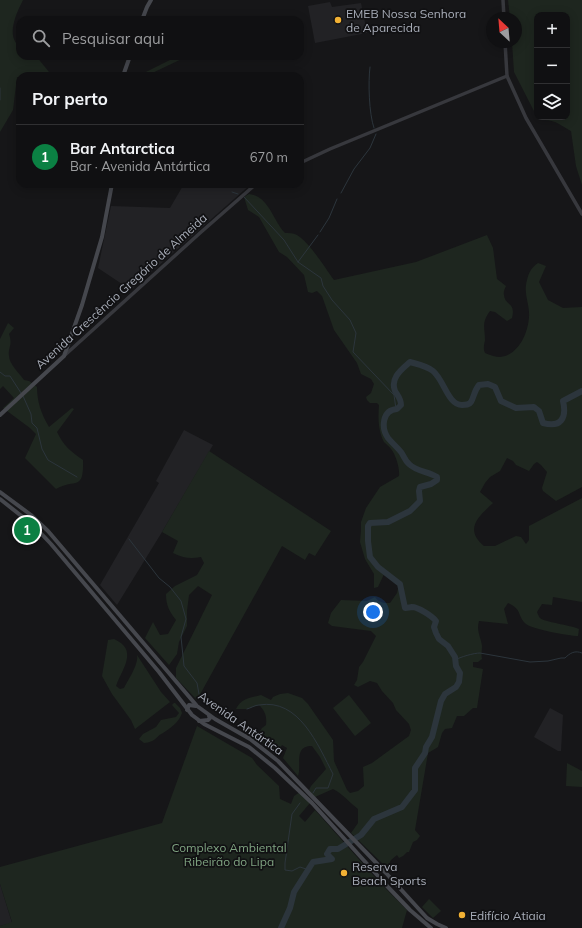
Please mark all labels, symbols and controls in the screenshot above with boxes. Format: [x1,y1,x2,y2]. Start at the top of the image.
place label: EMEB Nossa Senhora de Aparecida [346,6,466,35]
north arrow [486,12,522,48]
map controls [534,12,570,120]
button: + [534,12,570,48]
marker: EMEB Nossa Senhora de Aparecida [333,15,343,25]
search box [16,16,304,60]
icon: search [30,27,52,49]
text: Pesquisar aqui [62,29,164,48]
button: − [534,48,570,84]
button: layers [534,84,570,120]
text: Por perto [32,88,108,109]
text: Bar Antarctica [70,139,175,158]
text: 1 [41,149,49,165]
text: 670 m [250,149,288,165]
text: Bar · Avenida Antártica [70,158,210,174]
street label: Avenida Crescêncio Gregório de Almeida [32,210,210,372]
pin: 1 [14,515,40,545]
your location [363,602,383,622]
street label: Avenida Antártica [195,688,287,758]
park label: Complexo Ambiental Ribeirão do Lipa [171,840,287,869]
place label: Reserva Beach Sports [352,859,426,888]
marker: Reserva Beach Sports [339,868,349,878]
place label: Edifício Atiaia [470,908,546,923]
marker: Edifício Atiaia [457,910,467,920]

